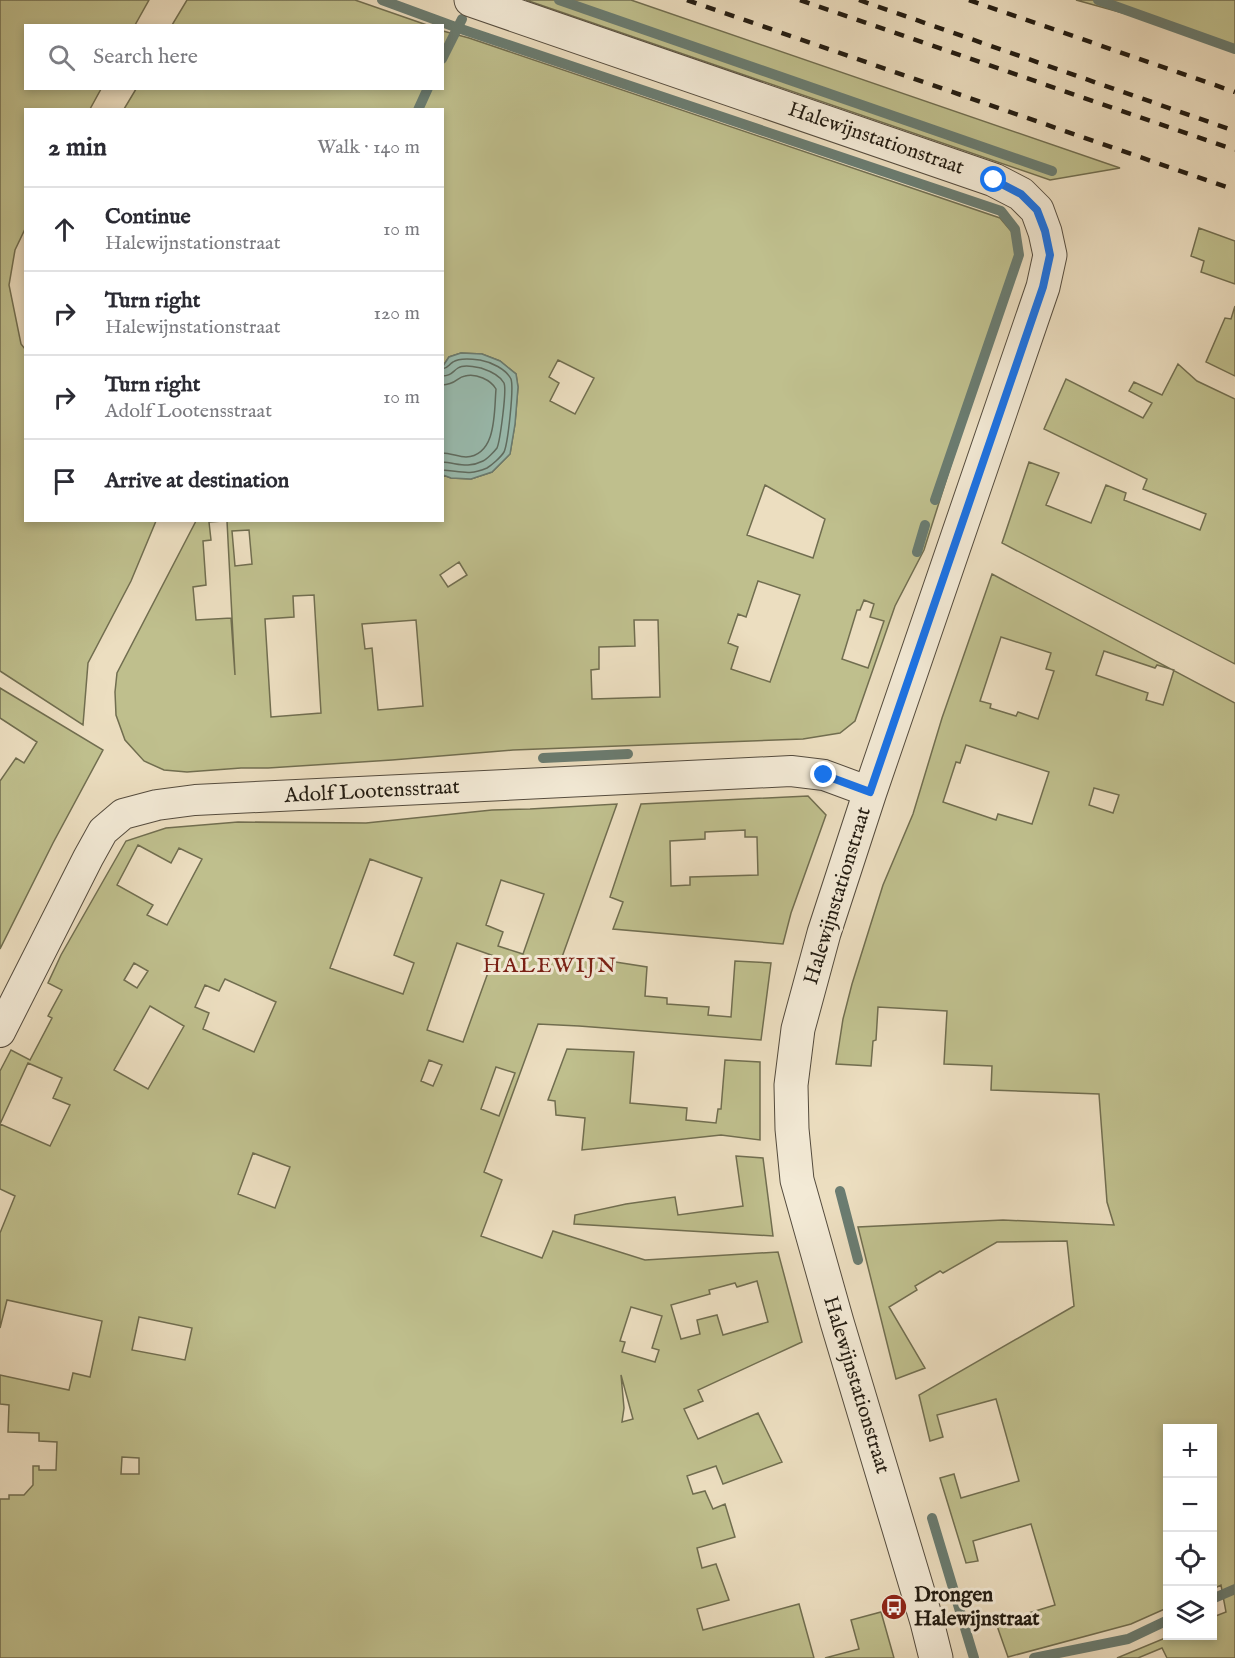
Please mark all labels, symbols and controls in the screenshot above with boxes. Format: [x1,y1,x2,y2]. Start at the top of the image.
search box [24,24,444,90]
icon: search [45,41,78,74]
text: Search here [93,43,198,71]
street label: Halewijnstationstraat [784,96,968,182]
text: 2 min [48,131,107,164]
text: Walk · 140 m [317,135,420,160]
route start [980,166,1006,192]
text: Continue [105,203,191,231]
icon: ahead [48,213,81,246]
text: 10 m [383,217,420,242]
text: Halewijnstationstraat [105,231,281,256]
text: Turn right [105,287,200,315]
icon: right [48,297,81,330]
text: 120 m [374,301,420,326]
text: Halewijnstationstraat [105,315,281,340]
text: Turn right [105,371,200,399]
icon: right [48,381,81,414]
text: 10 m [383,385,420,410]
text: Adolf Lootensstraat [105,399,272,424]
icon: arrive [48,465,81,498]
text: Arrive at destination [105,467,289,495]
route end [810,761,836,787]
street label: Adolf Lootensstraat [283,774,460,810]
street label: Halewijnstationstraat [798,804,878,988]
district label: HALEWIJN [483,952,617,980]
street label: Halewijnstationstraat [816,1293,896,1477]
map controls [1163,1424,1217,1640]
button: + [1163,1424,1217,1478]
button: − [1163,1478,1217,1532]
button: locate [1163,1532,1217,1586]
place label: Drongen Halewijnstraat [914,1582,1040,1633]
button: layers [1163,1586,1217,1640]
bus stop icon: Drongen Halewijnstraat [879,1592,909,1622]

